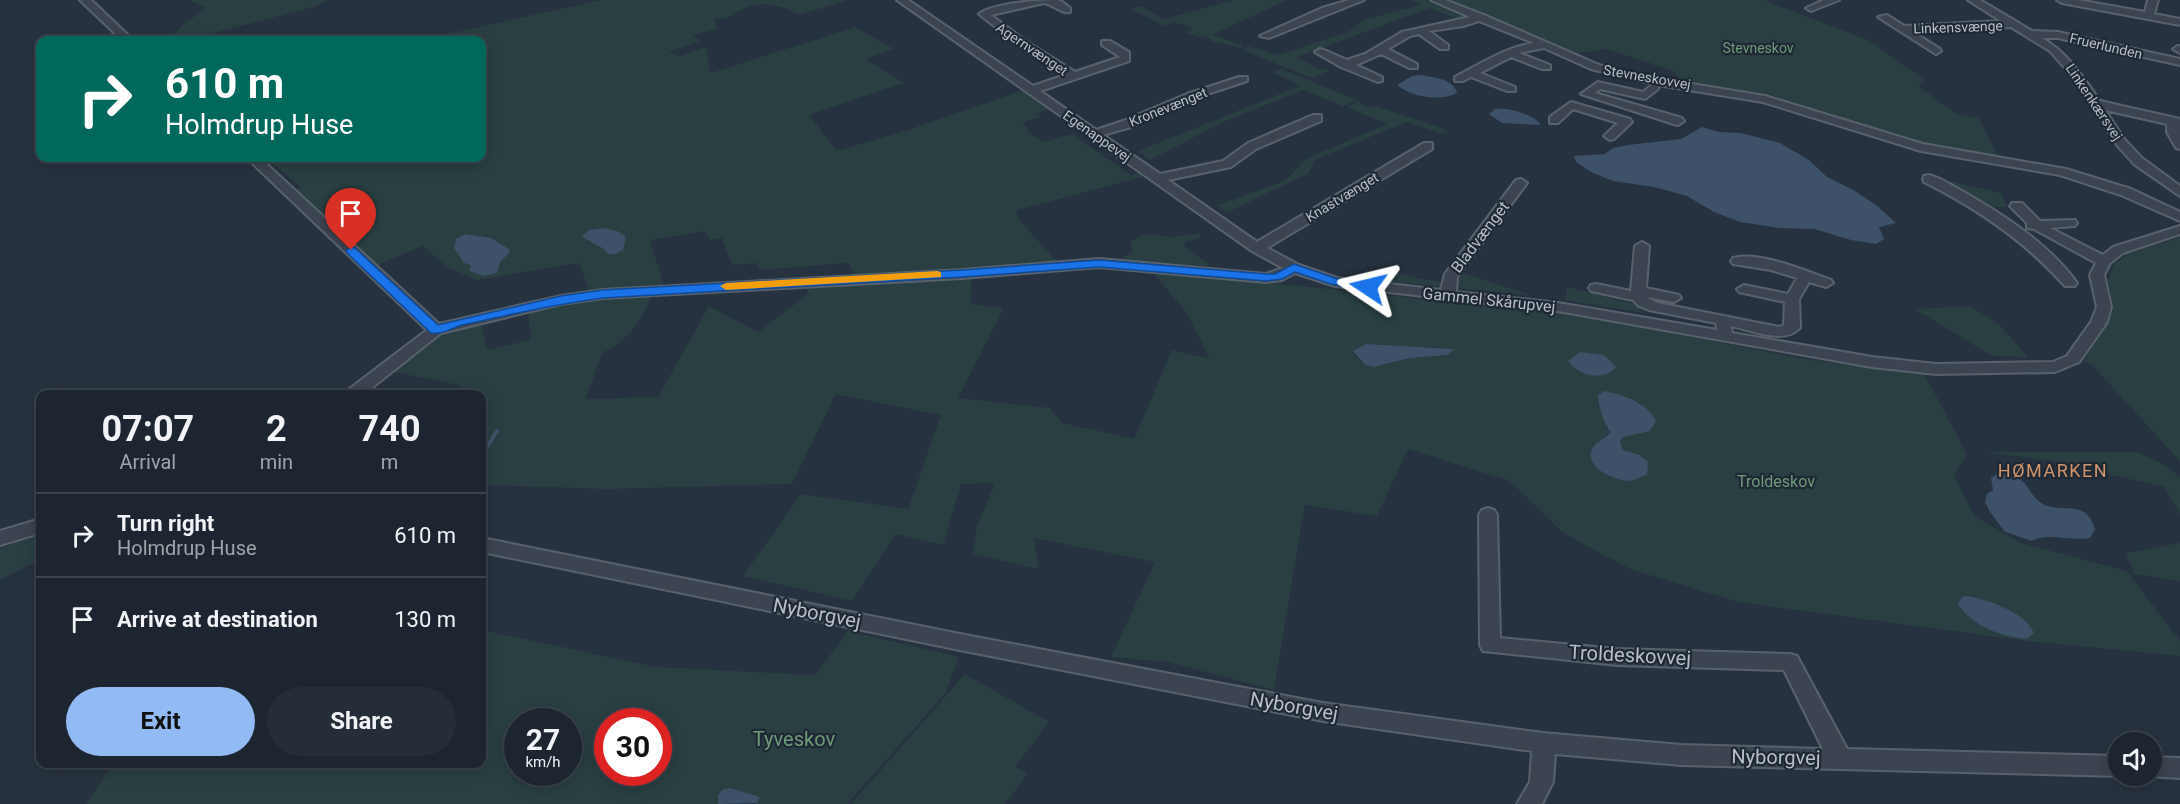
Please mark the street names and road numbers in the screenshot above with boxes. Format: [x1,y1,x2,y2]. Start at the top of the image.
street label: Linkensvænge [1913,17,2003,37]
street label: Agernvænget [993,19,1071,79]
street label: Fruerlunden [2068,30,2144,62]
street label: Stevneskovvej [1602,61,1692,93]
street label: Linkenkærsvej [2062,61,2126,143]
street label: Kronevænget [1127,84,1210,130]
street label: Egenappevej [1060,107,1134,165]
street label: Knastvænget [1303,169,1382,225]
street label: Bladvænget [1447,198,1513,276]
street label: Gammel Skårupvej [1422,284,1556,316]
street label: Nyborgvej [771,593,863,633]
street label: Troldeskovvej [1568,640,1692,670]
street label: Nyborgvej [1248,686,1340,726]
street label: Nyborgvej [1731,744,1821,770]

